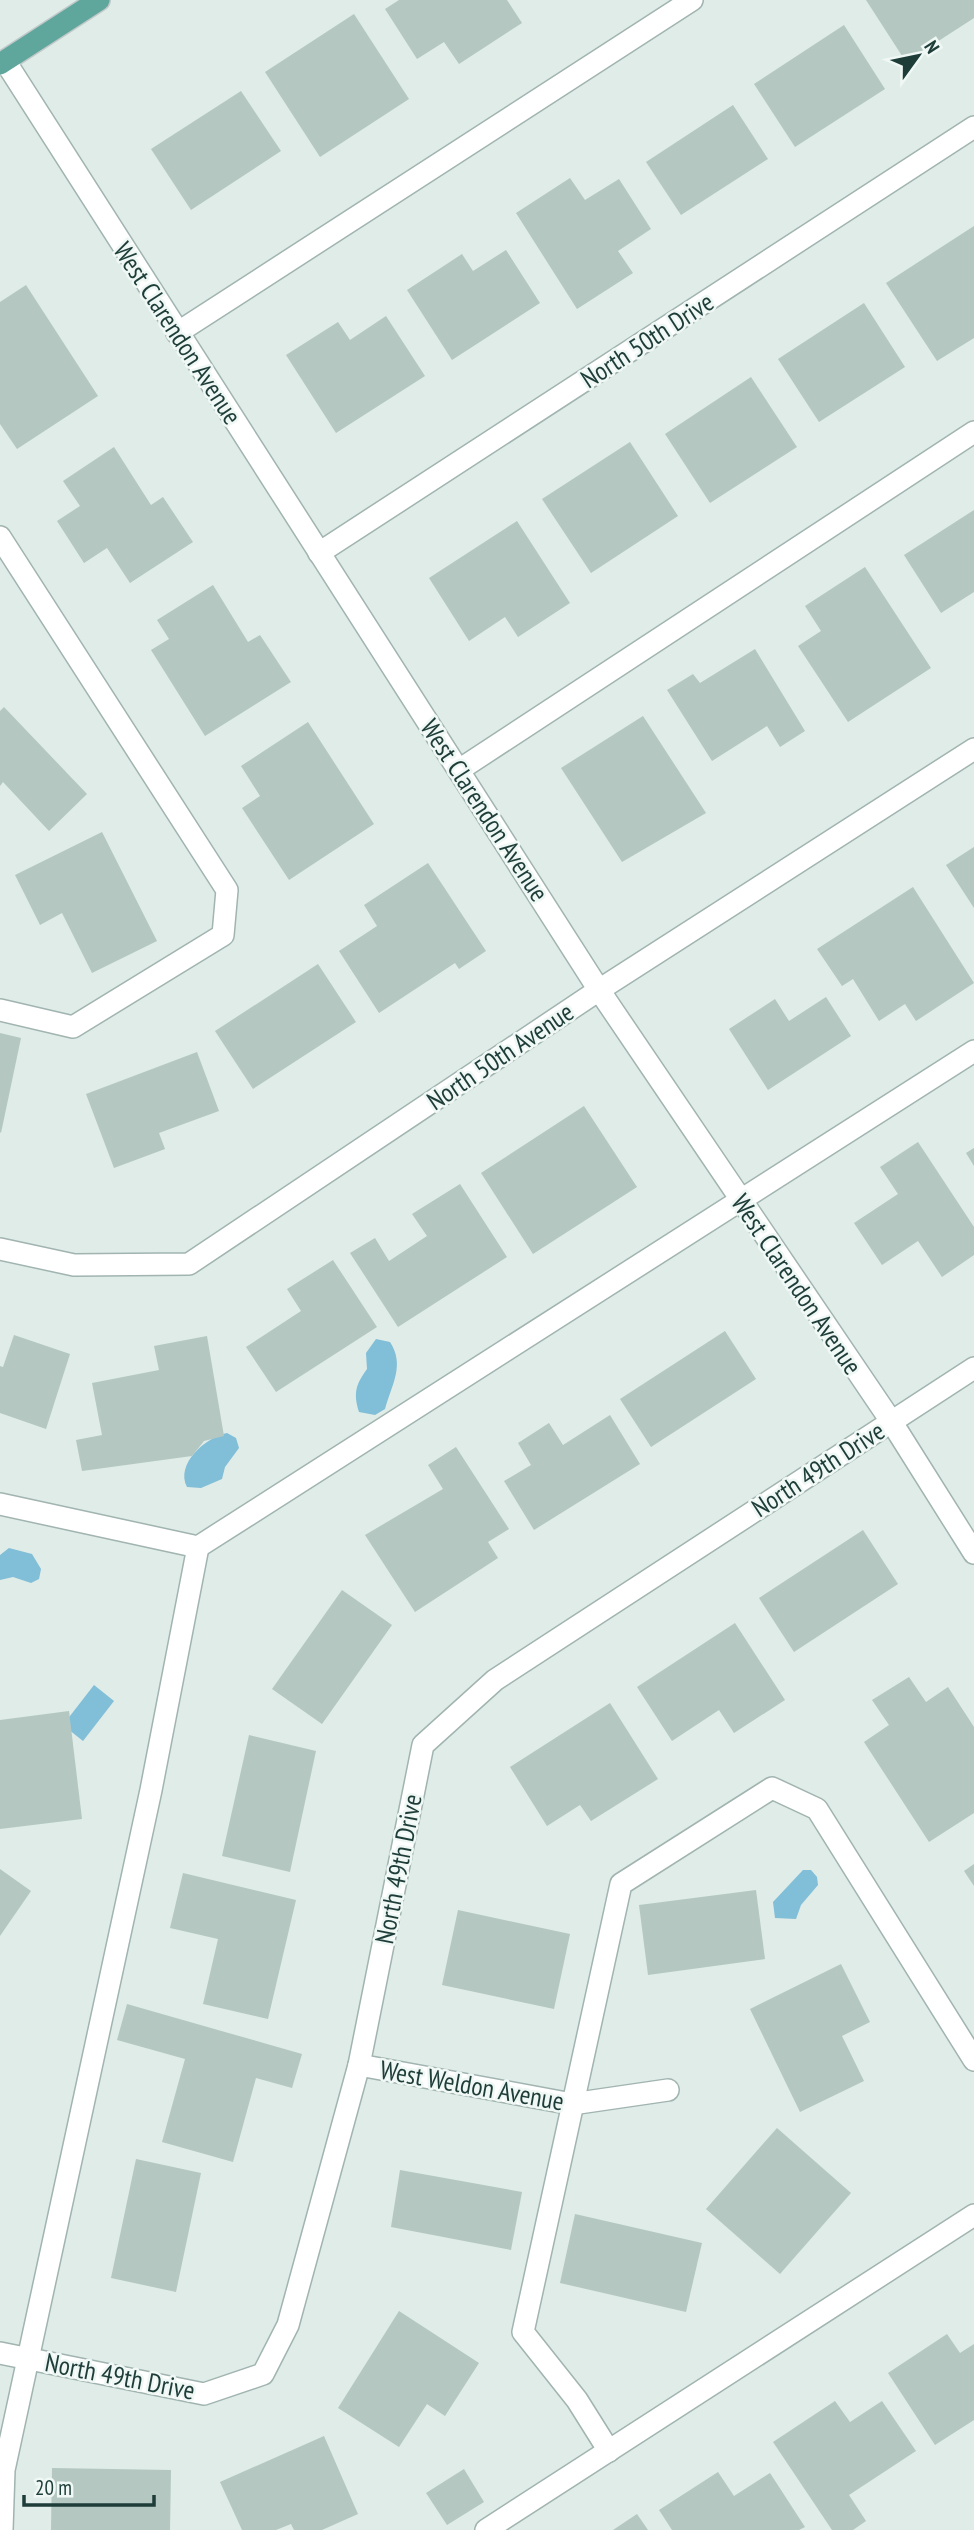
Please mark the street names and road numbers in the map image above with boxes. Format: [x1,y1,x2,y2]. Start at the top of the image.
street label: West Clarendon Avenue [107,236,249,430]
street label: North 50th Drive [574,285,720,395]
street label: West Clarendon Avenue [414,713,556,907]
street label: North 50th Avenue [420,995,580,1117]
street label: West Clarendon Avenue [724,1187,870,1381]
street label: North 49th Drive [745,1414,891,1524]
street label: North 49th Drive [367,1791,429,1947]
street label: West Weldon Avenue [377,2053,567,2117]
street label: North 49th Drive [42,2345,198,2407]

